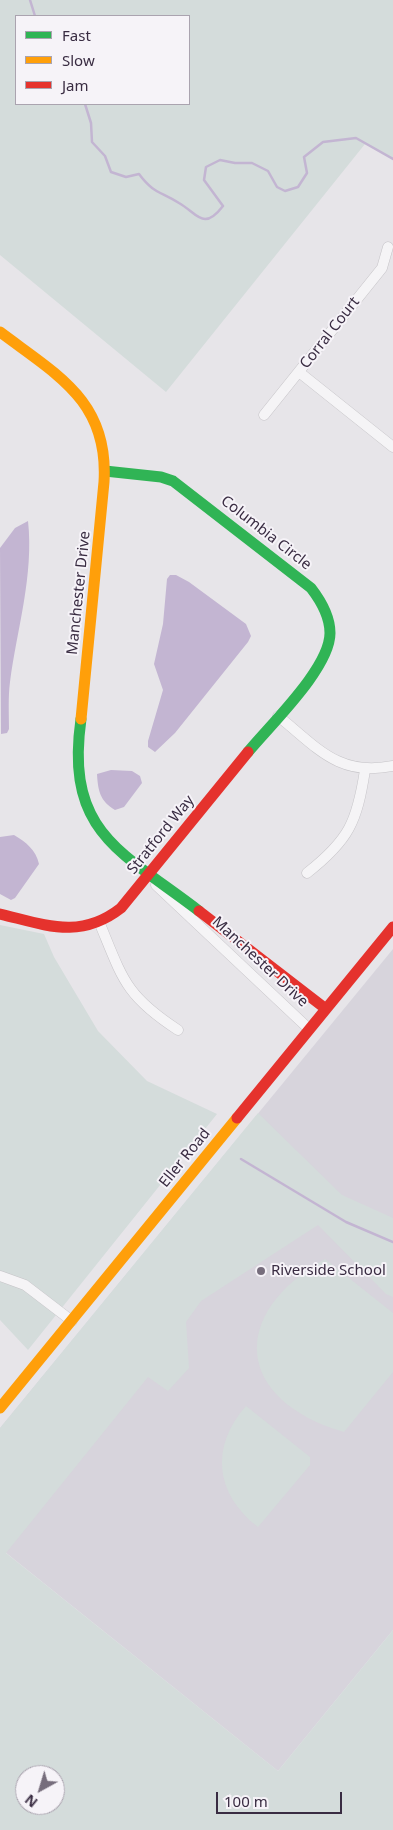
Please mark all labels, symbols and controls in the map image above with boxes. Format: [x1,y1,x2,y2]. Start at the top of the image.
legend [15,15,190,105]
text: Fast [62,25,91,45]
text: Slow [62,50,95,70]
text: Jam [62,75,89,95]
street label: Corral Court [296,293,364,373]
street label: Columbia Circle [217,492,315,574]
street label: Manchester Drive [64,530,94,656]
street label: Stratford Way [124,792,198,878]
street label: Manchester Drive [208,913,312,1011]
street label: Eller Road [156,1125,214,1191]
place label: Riverside School [271,1262,386,1280]
marker: Riverside School [255,1265,267,1277]
north arrow [15,1765,65,1815]
scale bar [218,1782,344,1814]
text: N [20,1790,41,1812]
text: 100 m [224,1791,268,1811]

